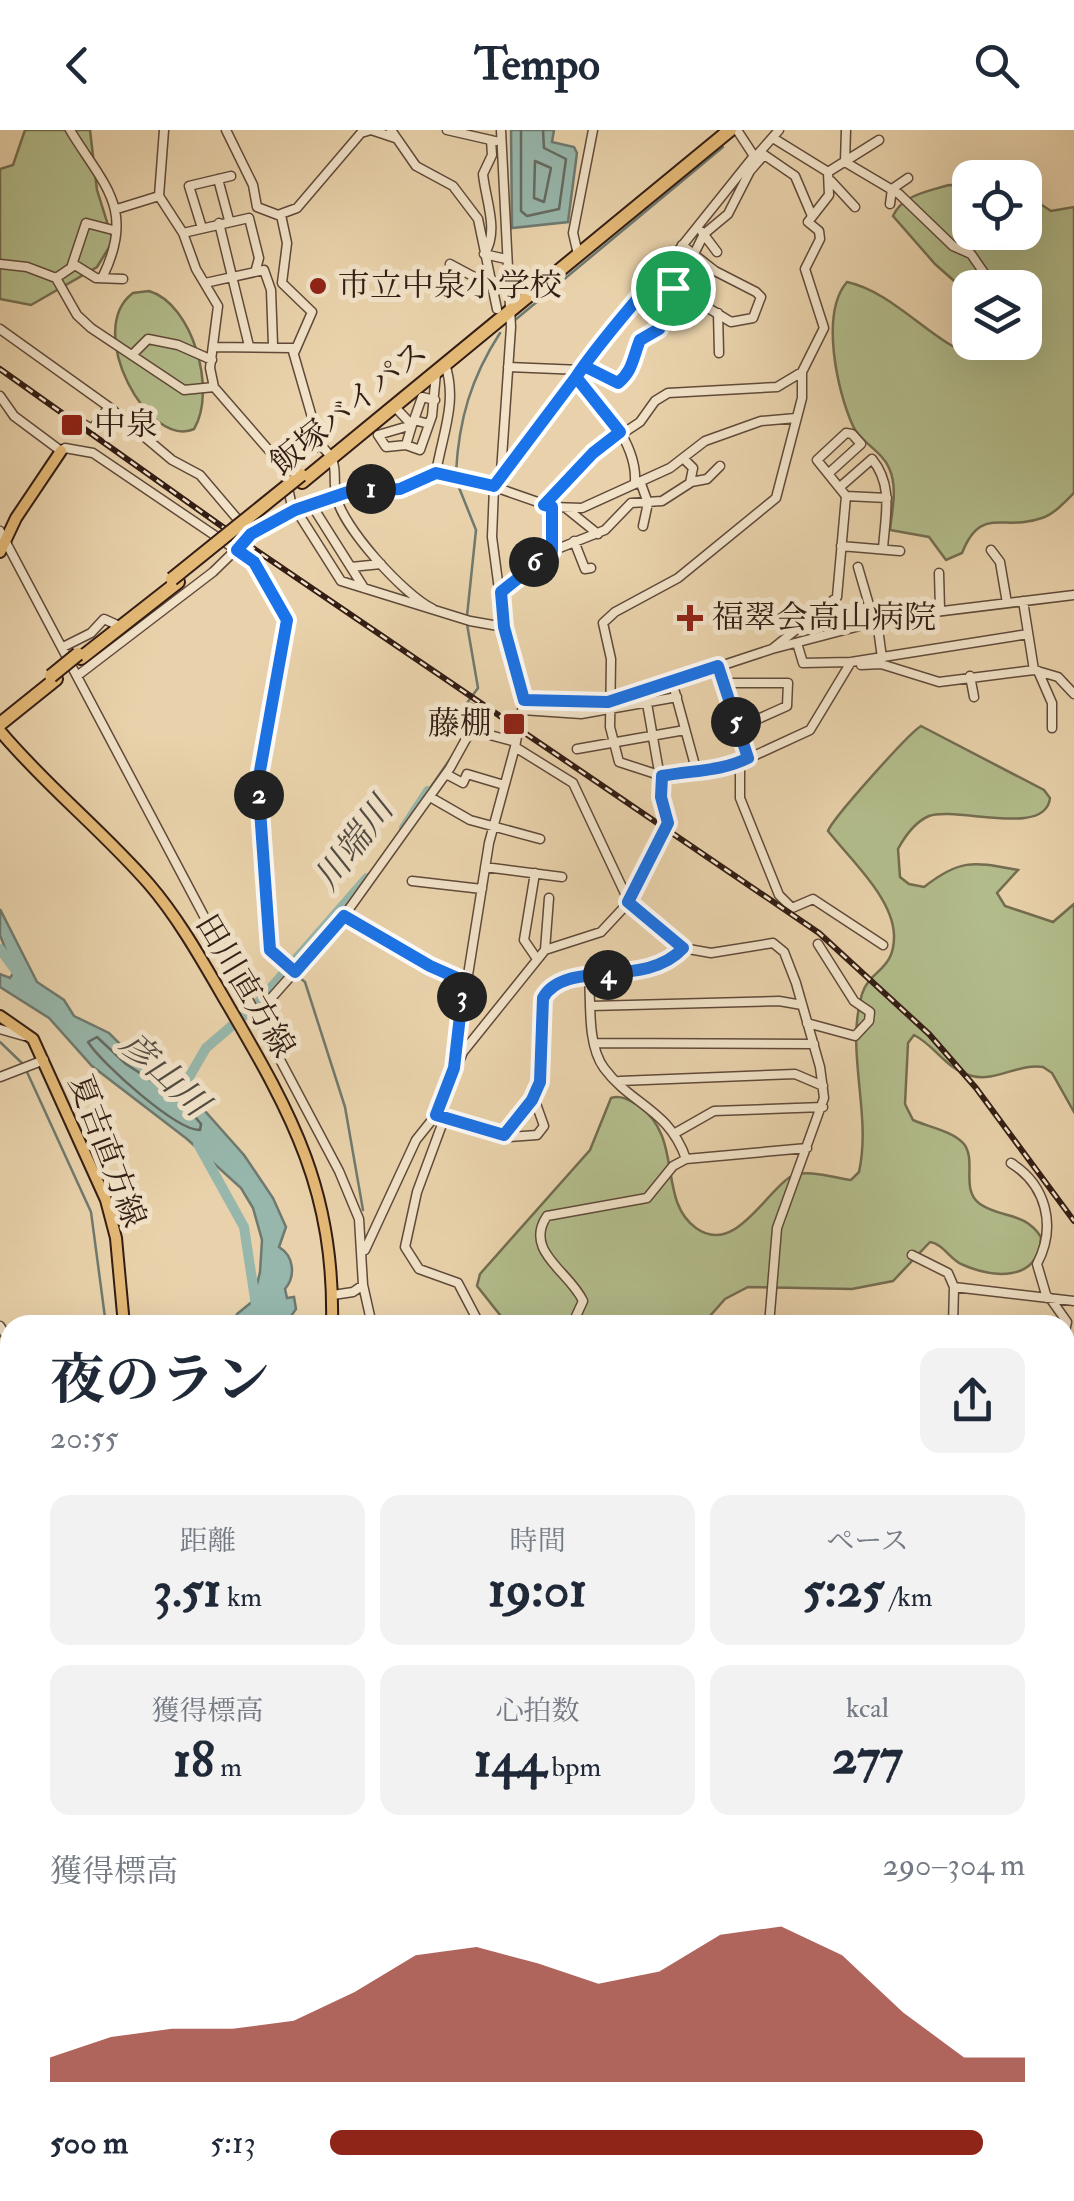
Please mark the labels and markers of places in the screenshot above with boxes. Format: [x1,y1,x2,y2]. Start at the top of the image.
pin [631,246,716,331]
place label: 市立中泉小学校 [338,266,562,306]
marker: 市立中泉小学校 [307,275,329,297]
place label: 中泉 [94,405,158,445]
marker: 中泉 [59,412,85,438]
pin: 1 [346,464,396,514]
pin: 6 [509,537,559,587]
place label: 福翠会高山病院 [712,598,936,638]
marker: 福翠会高山病院 [677,605,703,631]
pin: 5 [711,697,761,747]
place label: 藤棚 [428,704,492,744]
marker: 藤棚 [501,711,527,737]
pin: 2 [234,770,284,820]
pin: 4 [583,950,633,1000]
pin: 3 [437,972,487,1022]

